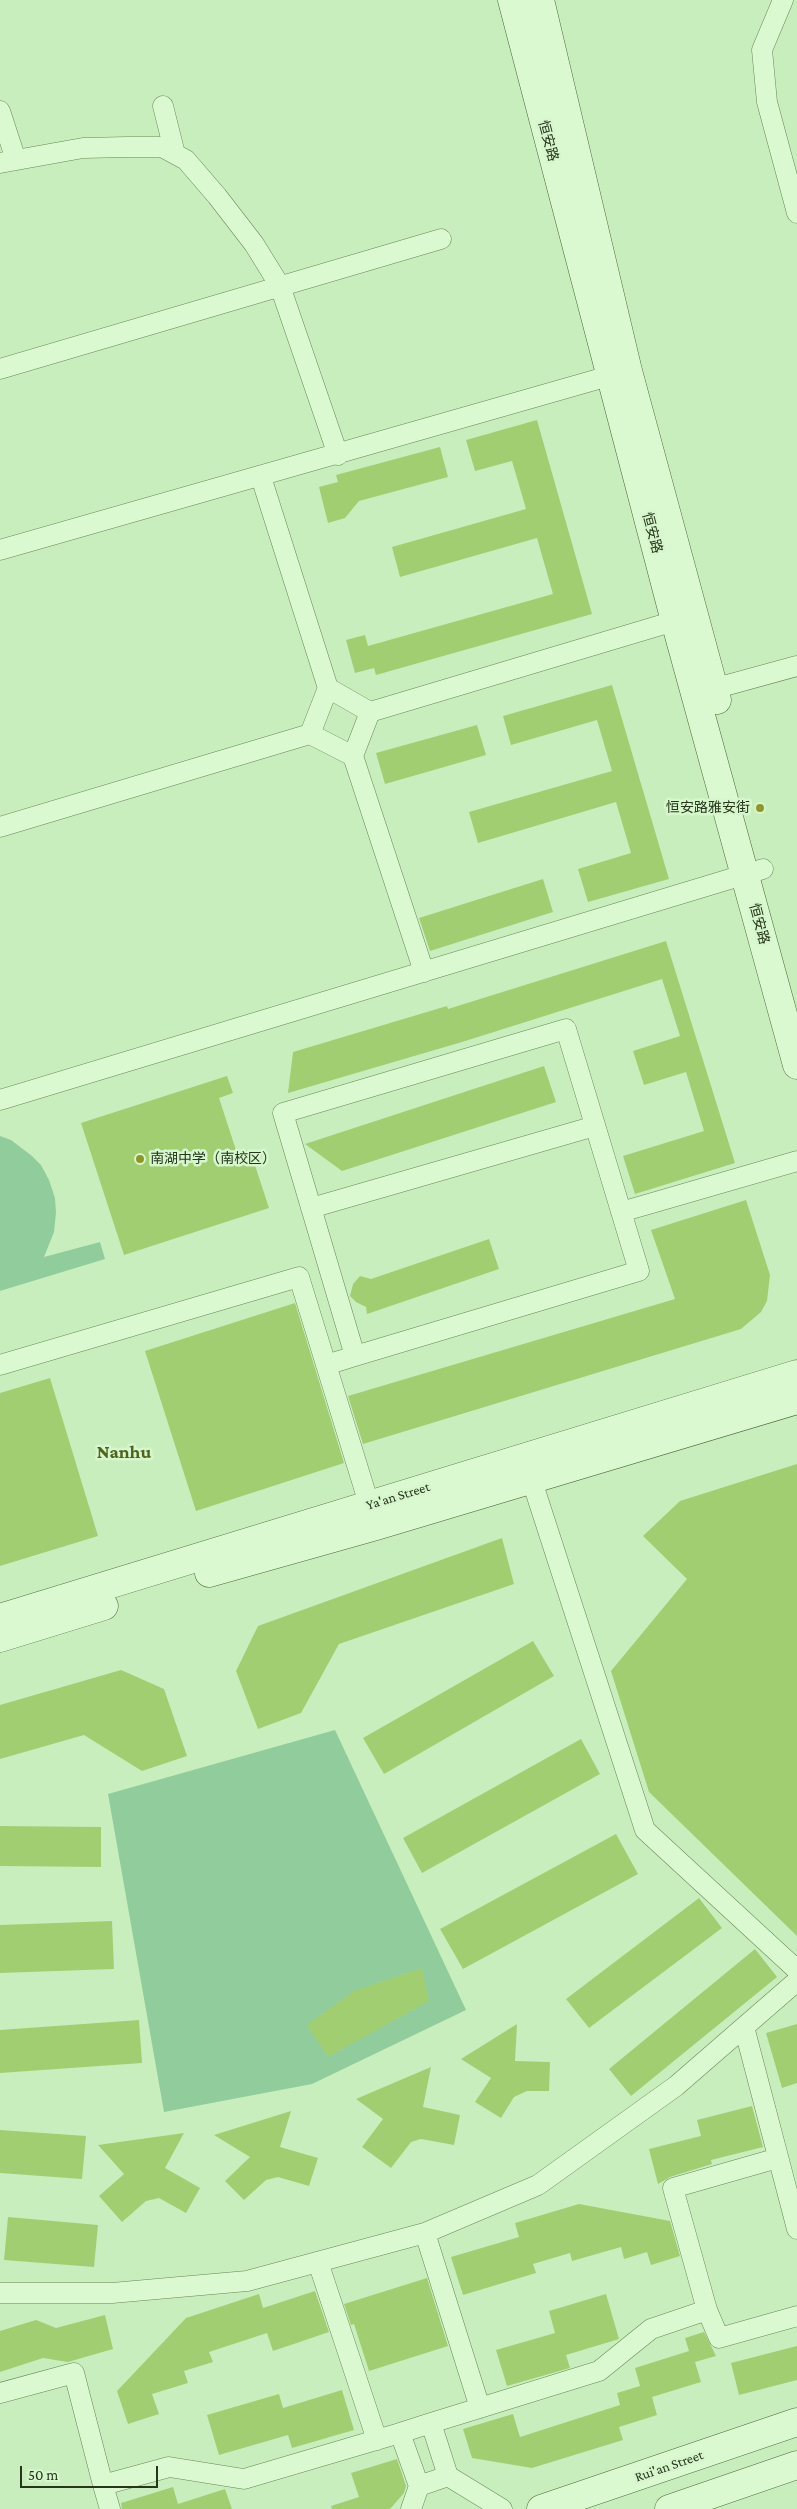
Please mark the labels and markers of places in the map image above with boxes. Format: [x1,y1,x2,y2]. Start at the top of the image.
place label: 恒安路雅安街 [666,800,750,816]
marker: 恒安路雅安街 [754,802,766,814]
place label: 南湖中学（南校区） [150,1151,276,1167]
marker: 南湖中学（南校区） [134,1153,146,1165]

